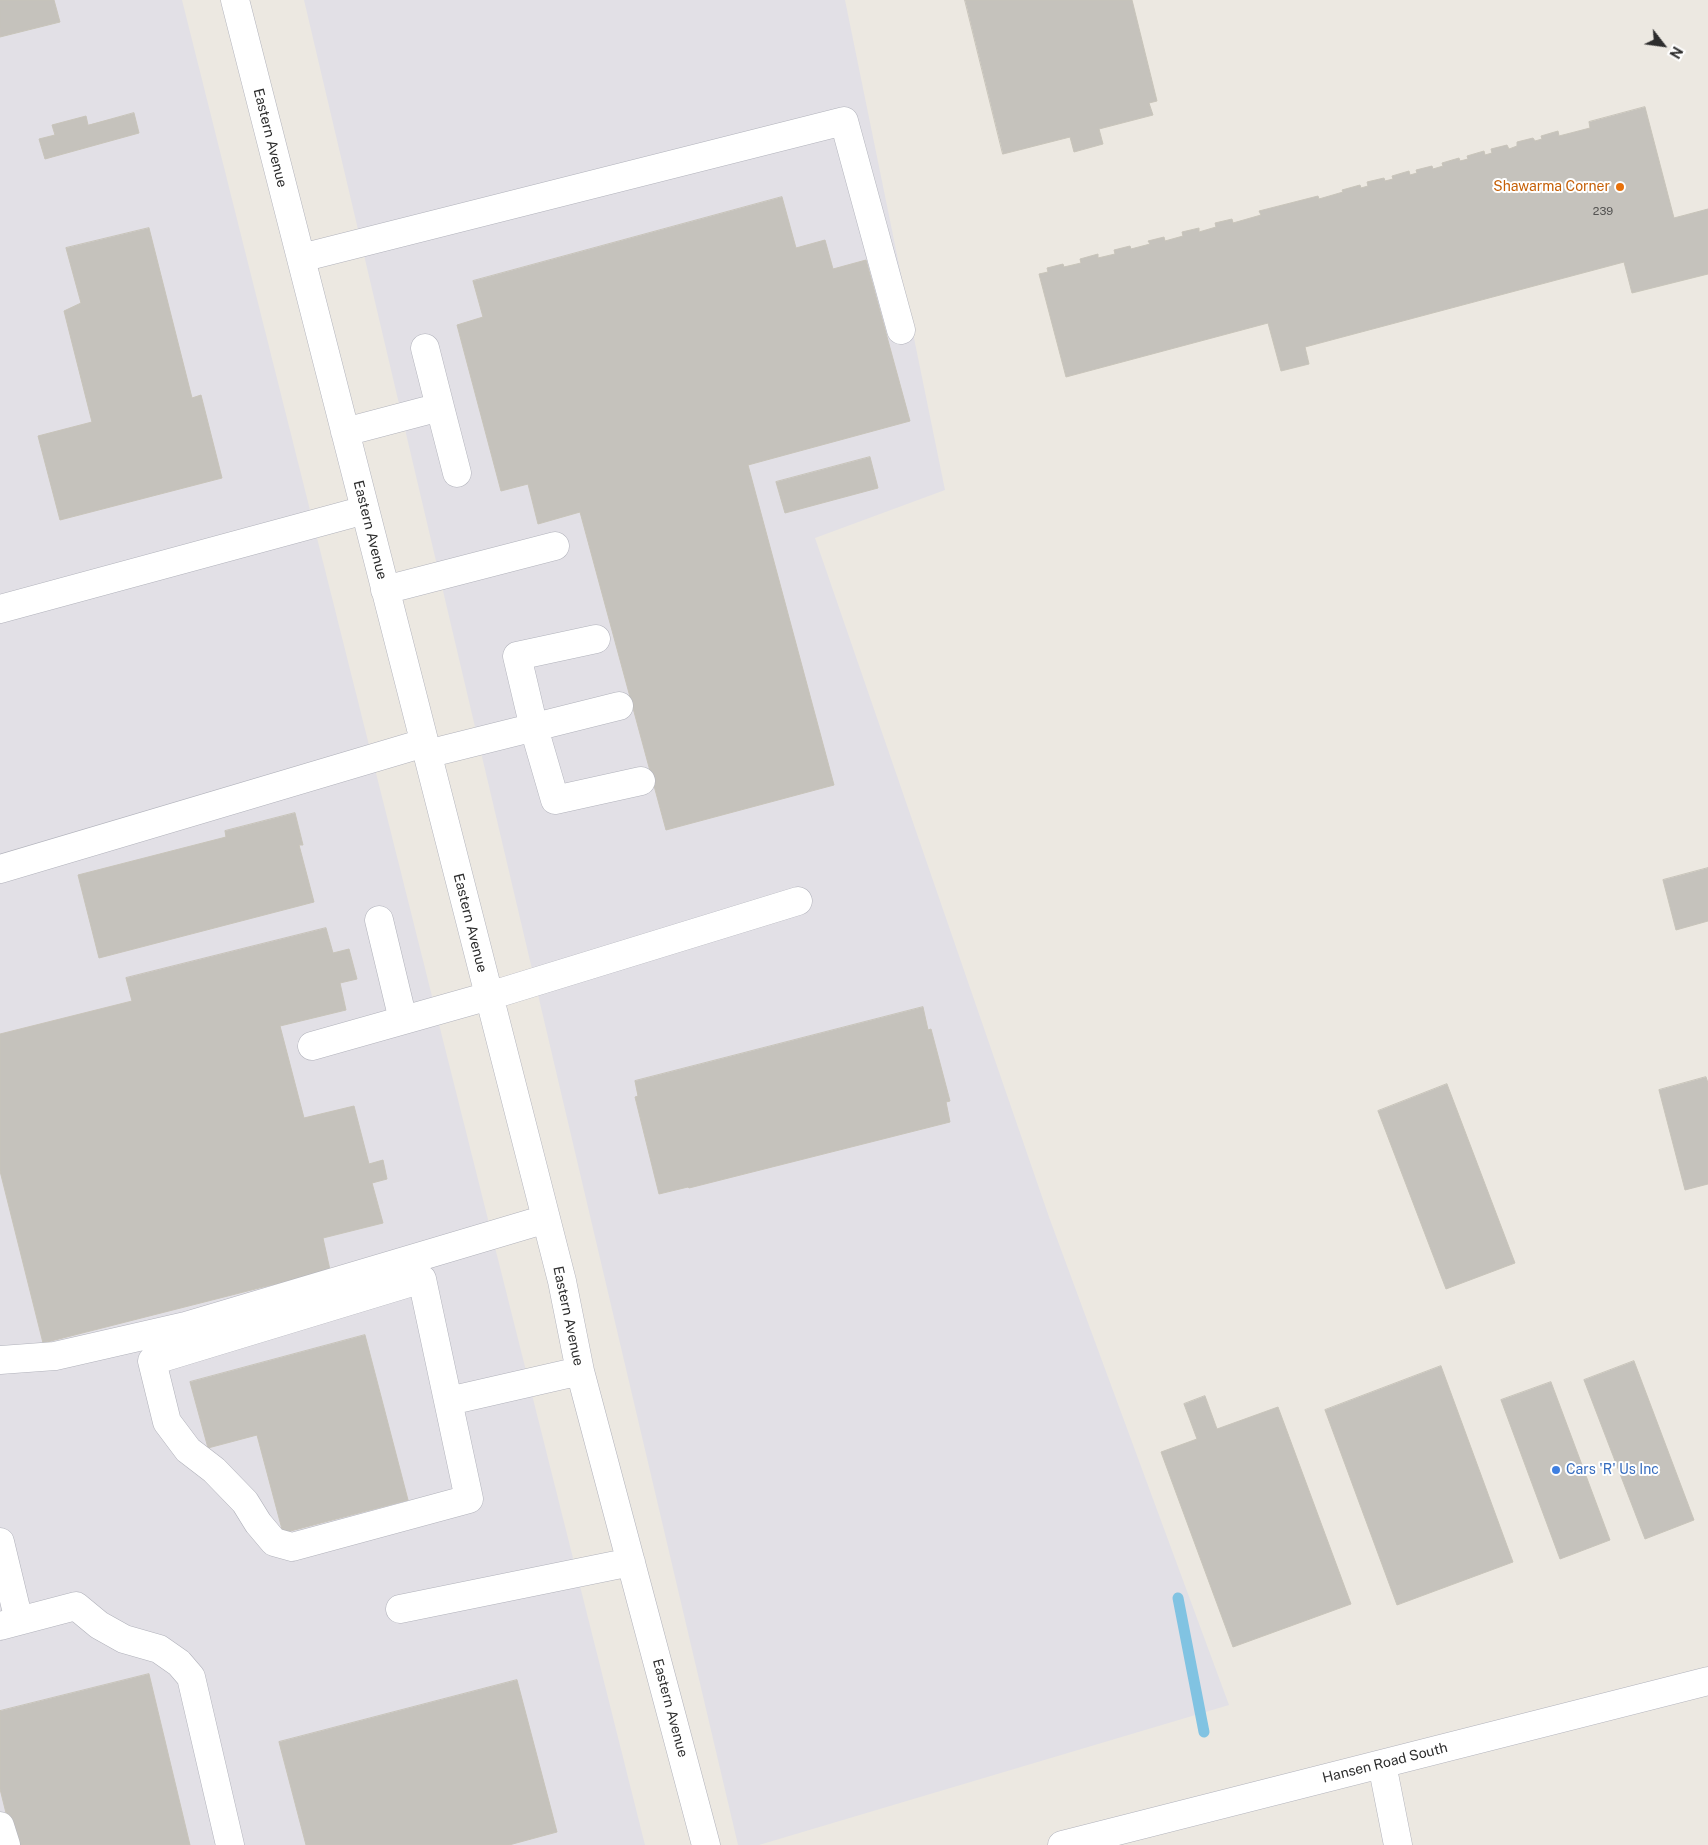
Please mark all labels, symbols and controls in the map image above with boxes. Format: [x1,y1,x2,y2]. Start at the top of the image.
north arrow [1638,20,1688,70]
text: N [1666,44,1686,61]
street label: Eastern Avenue [250,87,290,189]
place label: Shawarma Corner [1493,179,1610,195]
marker: Shawarma Corner [1614,181,1626,193]
house number: 239 [1593,205,1613,219]
street label: Eastern Avenue [350,479,390,581]
street label: Eastern Avenue [450,872,490,974]
street label: Eastern Avenue [549,1265,587,1367]
place label: Cars 'R' Us Inc [1566,1462,1659,1478]
marker: Cars 'R' Us Inc [1550,1464,1562,1476]
street label: Eastern Avenue [649,1657,691,1759]
street label: Hansen Road South [1321,1739,1449,1787]

